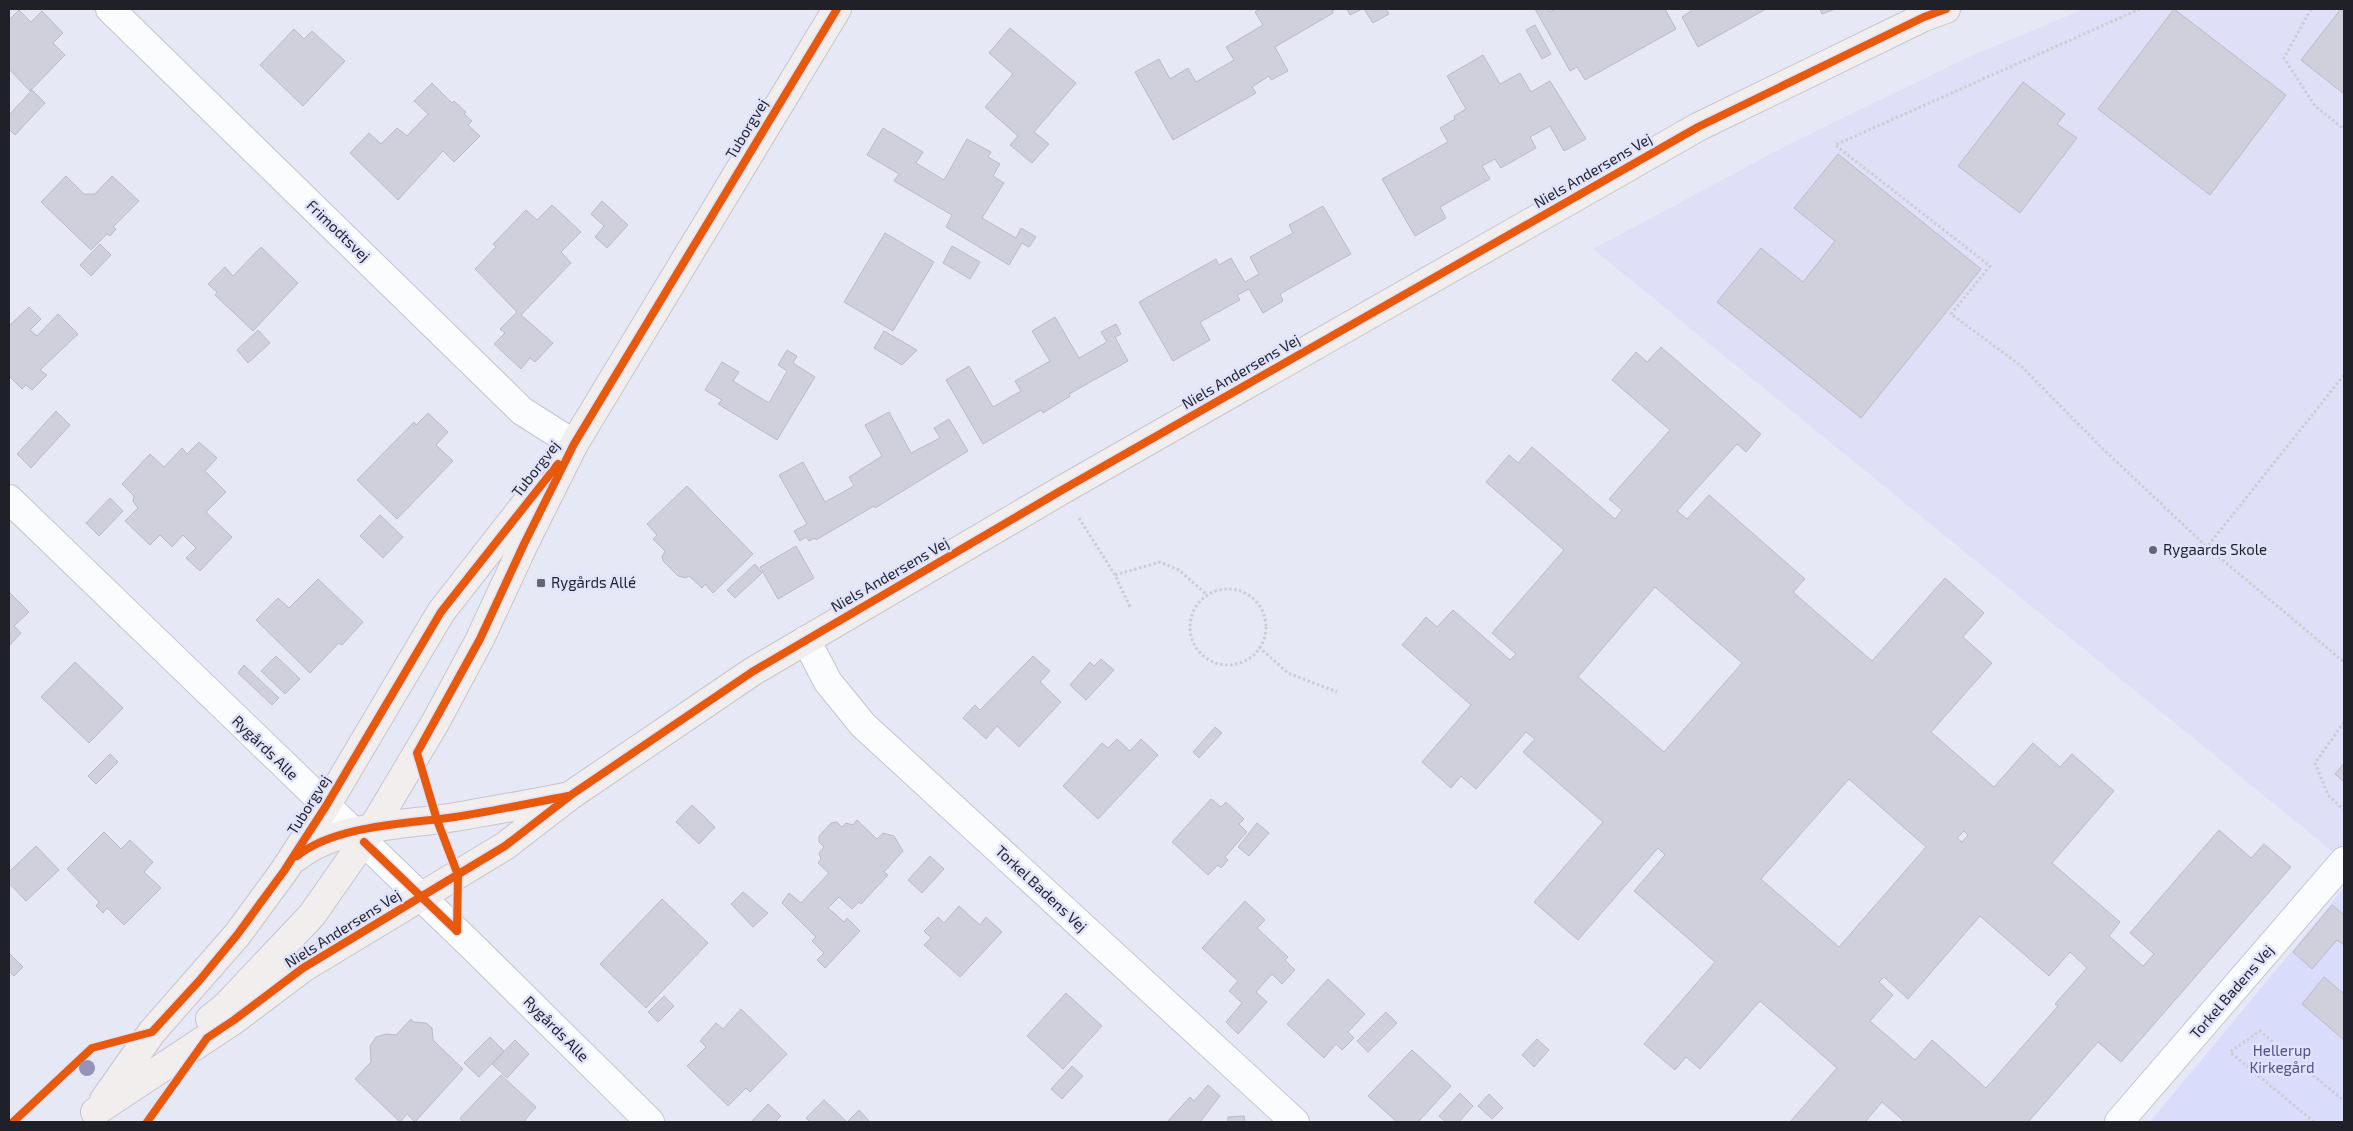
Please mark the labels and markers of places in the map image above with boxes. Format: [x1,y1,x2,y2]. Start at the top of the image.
place label: Rygaards Skole [2163,540,2267,558]
marker: Rygaards Skole [2147,544,2159,556]
place label: Rygårds Allé [551,573,636,591]
marker: Rygårds Allé [535,577,547,589]

